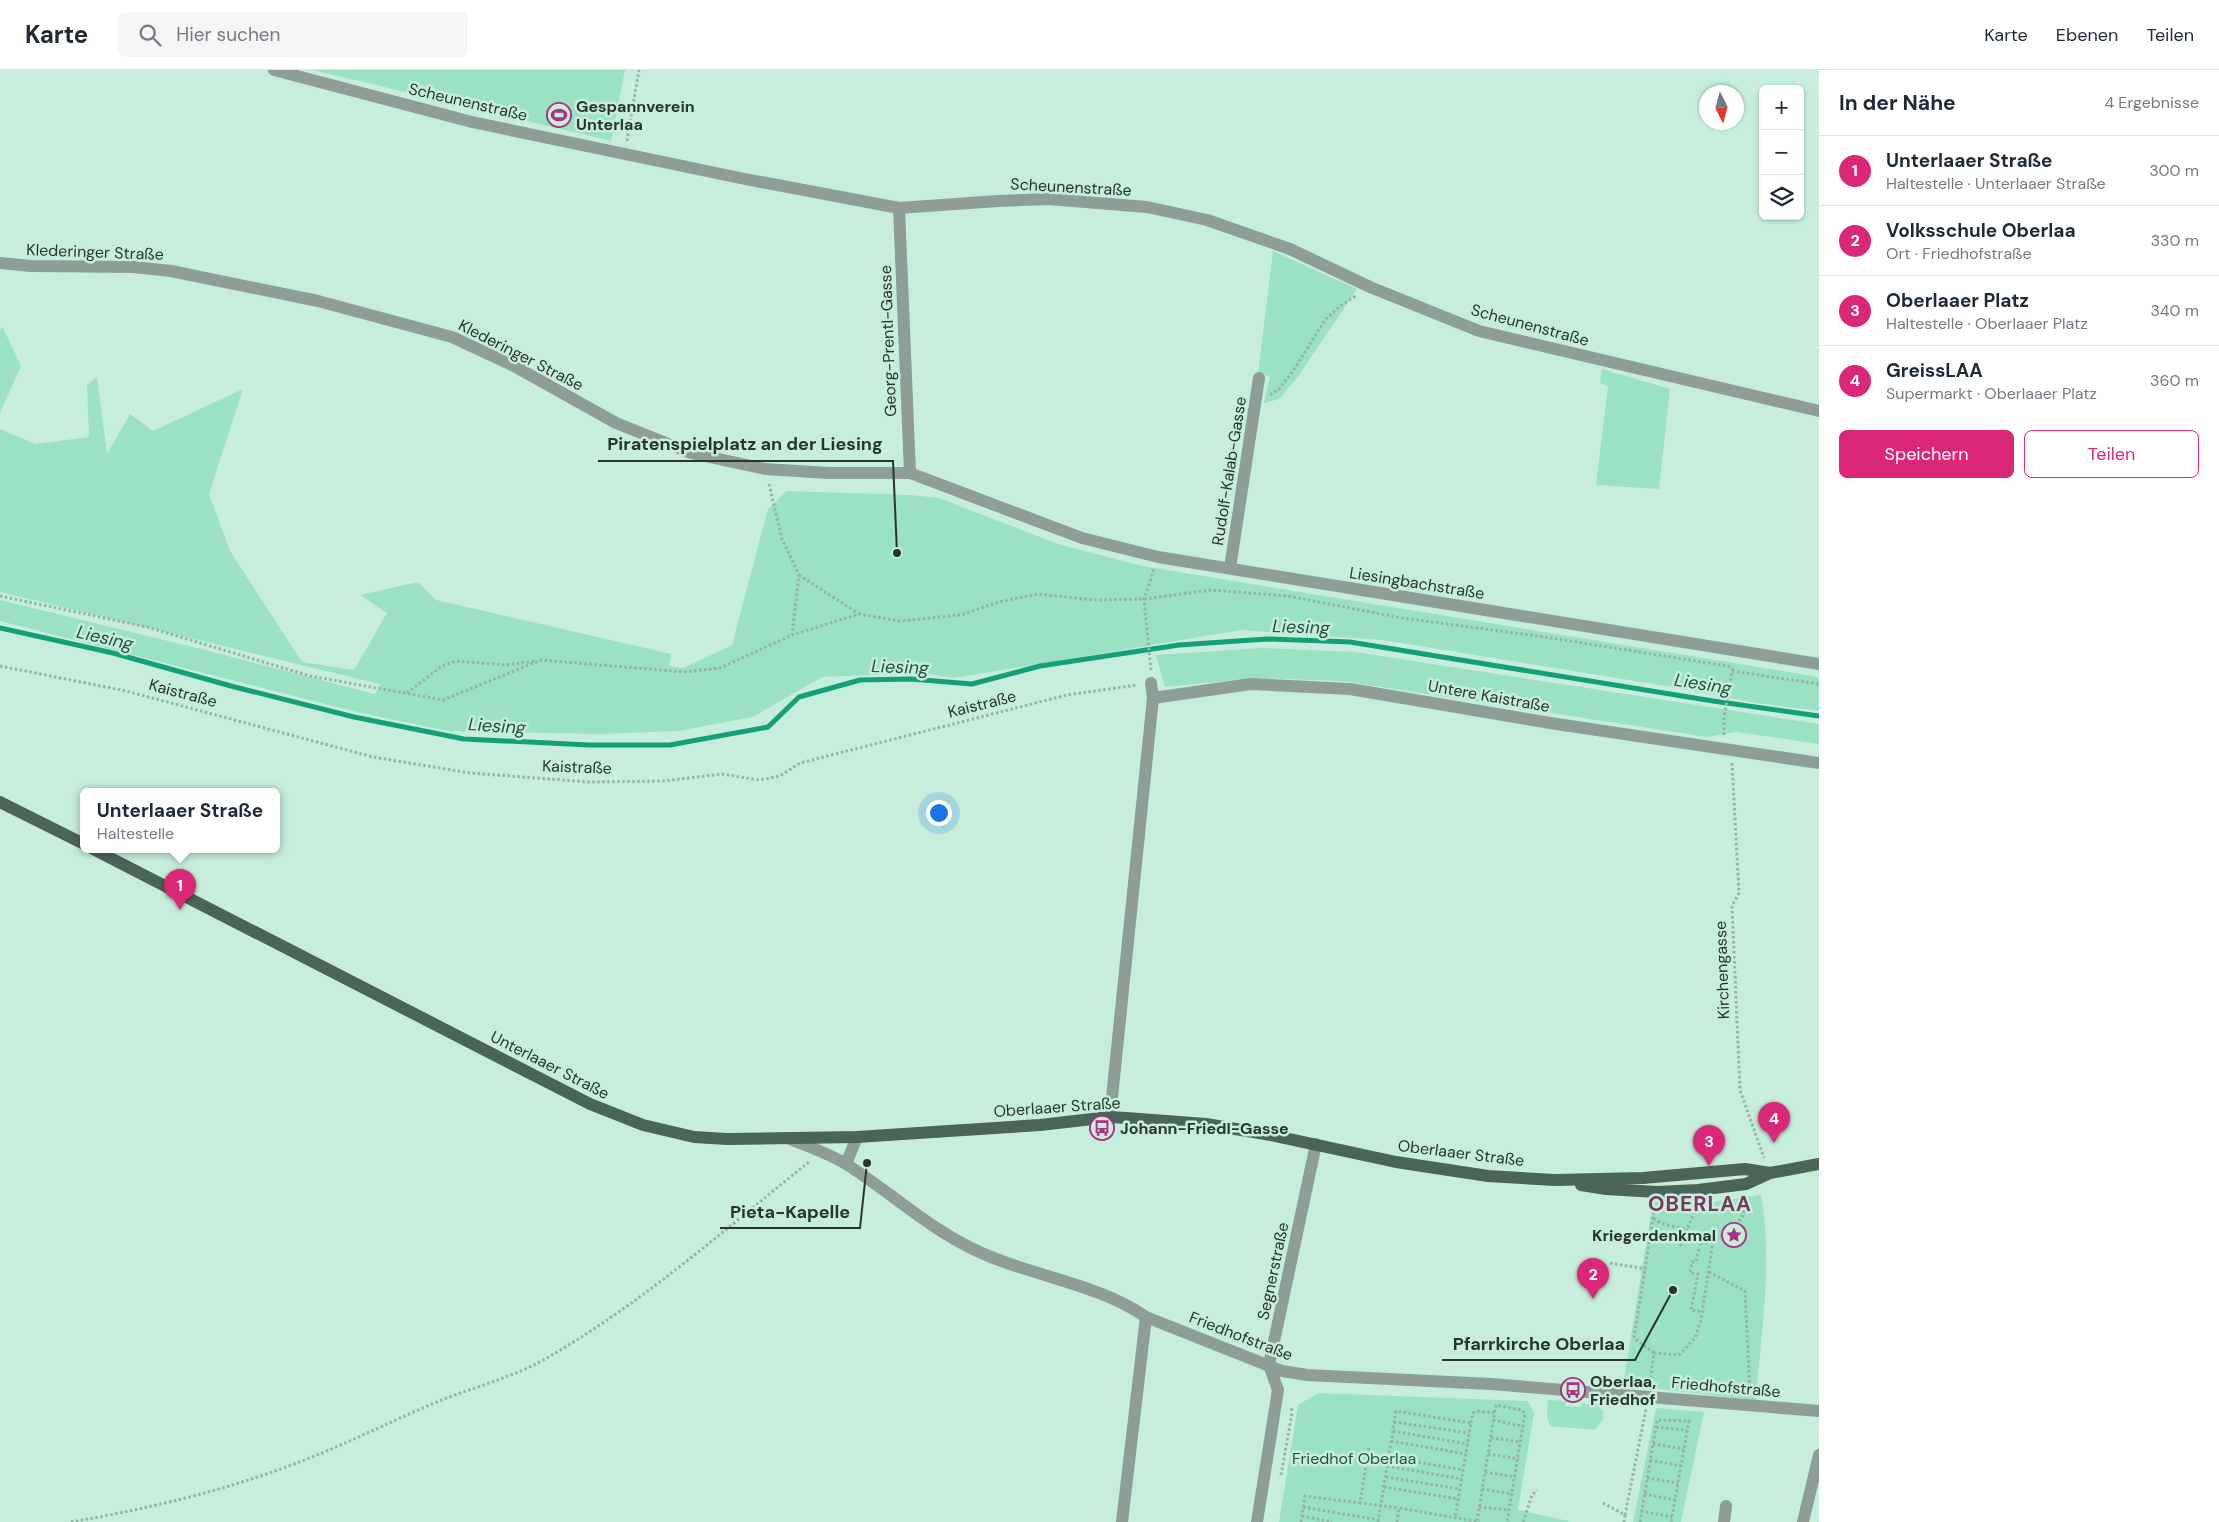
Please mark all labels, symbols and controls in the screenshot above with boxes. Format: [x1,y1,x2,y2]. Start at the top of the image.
search box [118,12,468,57]
text: Karte [25,19,88,50]
icon: search [136,21,164,49]
text: Hier suchen [176,22,281,47]
text: Karte [1984,23,2028,47]
text: Ebenen [2056,23,2118,47]
text: Teilen [2146,23,2194,47]
street label: Scheunenstraße [407,78,529,126]
north arrow [1699,85,1744,130]
map controls [1759,85,1804,220]
button: + [1759,85,1804,130]
text: In der Nähe [1839,89,1956,117]
text: 4 Ergebnisse [2104,92,2199,113]
place label: Gespannverein Unterlaa [576,96,695,135]
sports icon: Gespannverein Unterlaa [546,102,572,128]
button: − [1759,130,1804,175]
text: Unterlaaer Straße [1886,148,2052,173]
text: 1 [1852,160,1858,181]
text: 300 m [2149,160,2199,181]
street label: Scheunenstraße [1010,173,1132,201]
text: Haltestelle · Unterlaaer Straße [1886,173,2106,194]
button: layers [1759,175,1804,220]
text: Volksschule Oberlaa [1886,218,2076,243]
text: 2 [1850,230,1860,251]
text: 330 m [2151,230,2199,251]
street label: Klederinger Straße [26,239,164,265]
text: Ort · Friedhofstraße [1886,243,2032,264]
street label: Georg-Prentl-Gasse [875,265,901,417]
text: Oberlaaer Platz [1886,288,2029,313]
street label: Scheunenstraße [1469,299,1591,351]
text: 3 [1850,300,1860,321]
text: 340 m [2150,300,2199,321]
text: Haltestelle · Oberlaaer Platz [1886,313,2088,334]
street label: Klederinger Straße [455,314,587,396]
text: GreissLAA [1886,358,1983,383]
text: 4 [1850,370,1860,391]
text: 360 m [2150,370,2199,391]
text: Supermarkt · Oberlaaer Platz [1886,383,2097,404]
street label: Rudolf-Kalab-Gasse [1207,395,1251,547]
callout: Piratenspielplatz an der Liesing [598,428,893,461]
button: Speichern [1839,430,2014,478]
button: Teilen [2024,430,2199,478]
text: Piratenspielplatz an der Liesing [607,432,883,456]
street label: Liesingbachstraße [1348,562,1486,604]
water label: Liesing [1272,614,1331,640]
water label: Liesing [74,620,137,656]
water label: Liesing [871,654,930,680]
water label: Liesing [1673,668,1734,701]
street label: Kaistraße [147,674,219,712]
street label: Untere Kaistraße [1426,675,1552,717]
street label: Kaistraße [946,685,1018,723]
water label: Liesing [467,712,528,740]
street label: Kaistraße [542,755,612,779]
popup [80,788,280,853]
text: Unterlaaer Straße [97,798,263,823]
your location [926,800,952,826]
text: Haltestelle [97,823,174,844]
pin: 1 [164,869,196,910]
street label: Kirchengasse [1710,921,1734,1019]
street label: Unterlaaer Straße [487,1026,613,1104]
street label: Oberlaaer Straße [993,1092,1121,1122]
pin: 4 [1758,1102,1790,1143]
bus stop icon: Johann-Friedl-Gasse [1089,1115,1115,1141]
place label: Johann-Friedl-Gasse [1120,1118,1289,1139]
pin: 3 [1693,1125,1725,1166]
street label: Oberlaaer Straße [1397,1135,1525,1171]
district label: OBERLAA [1648,1190,1752,1218]
callout: Pieta-Kapelle [720,1195,860,1228]
text: Pieta-Kapelle [730,1200,850,1224]
street label: Segnerstraße [1252,1220,1294,1322]
place icon: Kriegerdenkmal [1721,1222,1747,1248]
place label: Kriegerdenkmal [1592,1225,1716,1246]
pin: 2 [1577,1258,1609,1299]
street label: Friedhofstraße [1186,1307,1296,1365]
callout: Pfarrkirche Oberlaa [1442,1327,1635,1360]
text: Pfarrkirche Oberlaa [1453,1332,1625,1356]
place label: Oberlaa, Friedhof [1590,1371,1656,1410]
street label: Friedhofstraße [1671,1372,1781,1402]
bus stop icon: Oberlaa, Friedhof [1560,1377,1586,1403]
park label: Friedhof Oberlaa [1292,1448,1416,1469]

